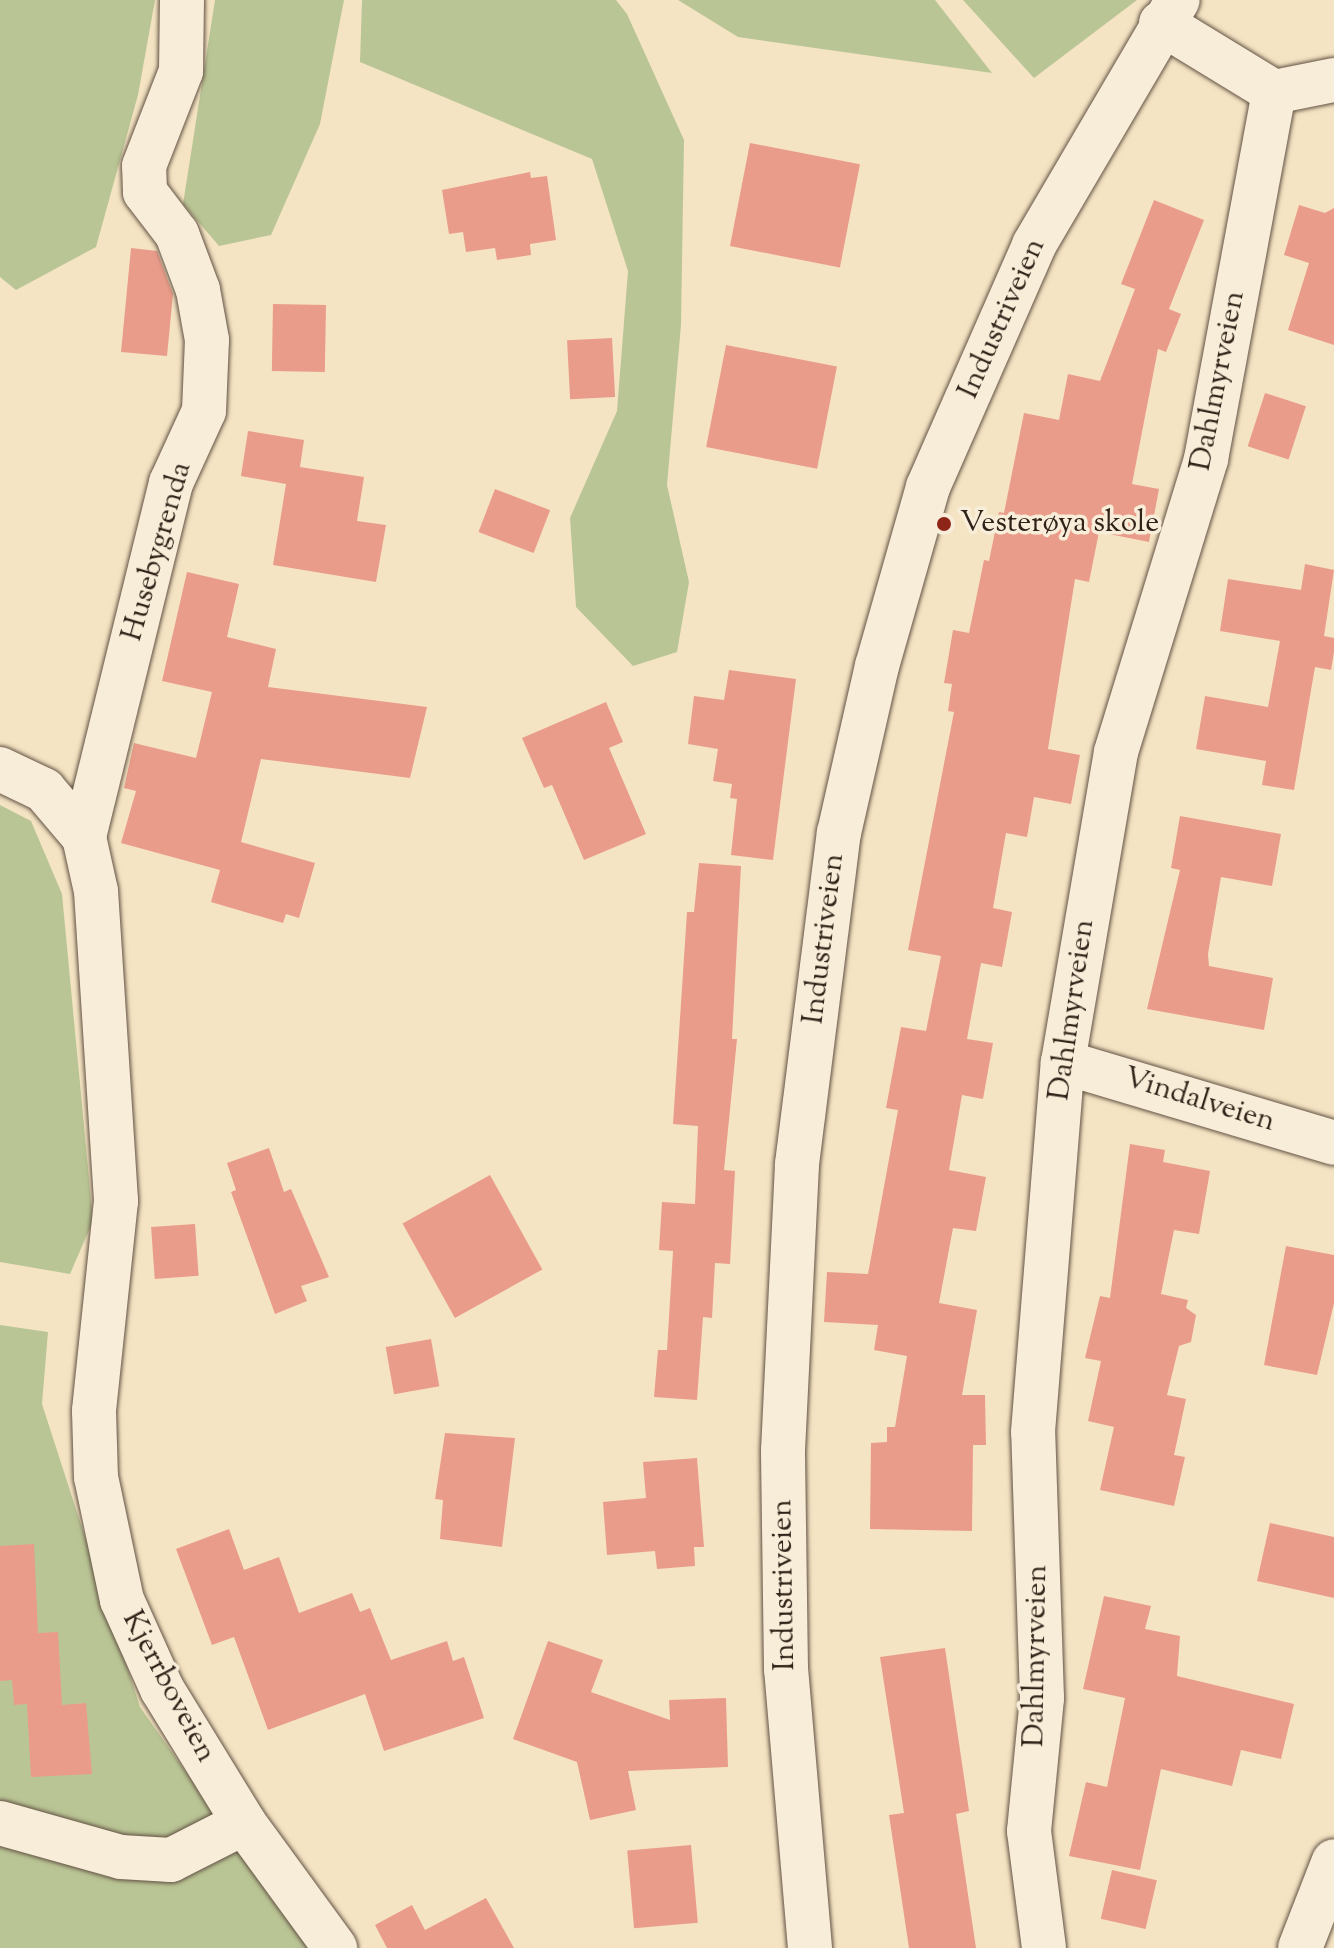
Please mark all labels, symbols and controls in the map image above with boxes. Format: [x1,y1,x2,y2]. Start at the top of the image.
street label: Industriveien [952,233,1054,405]
street label: Dahlmyrveien [1184,288,1254,474]
street label: Husebygrenda [115,458,201,646]
place label: Vesterøya skole [960,506,1159,542]
marker: Vesterøya skole [935,515,953,533]
street label: Industriveien [797,852,853,1026]
street label: Dahlmyrveien [1042,917,1104,1103]
street label: Vindalveien [1119,1061,1279,1141]
street label: Industriveien [766,1499,804,1671]
street label: Dahlmyrveien [1017,1564,1057,1748]
street label: Kjerrboveien [113,1605,223,1769]

